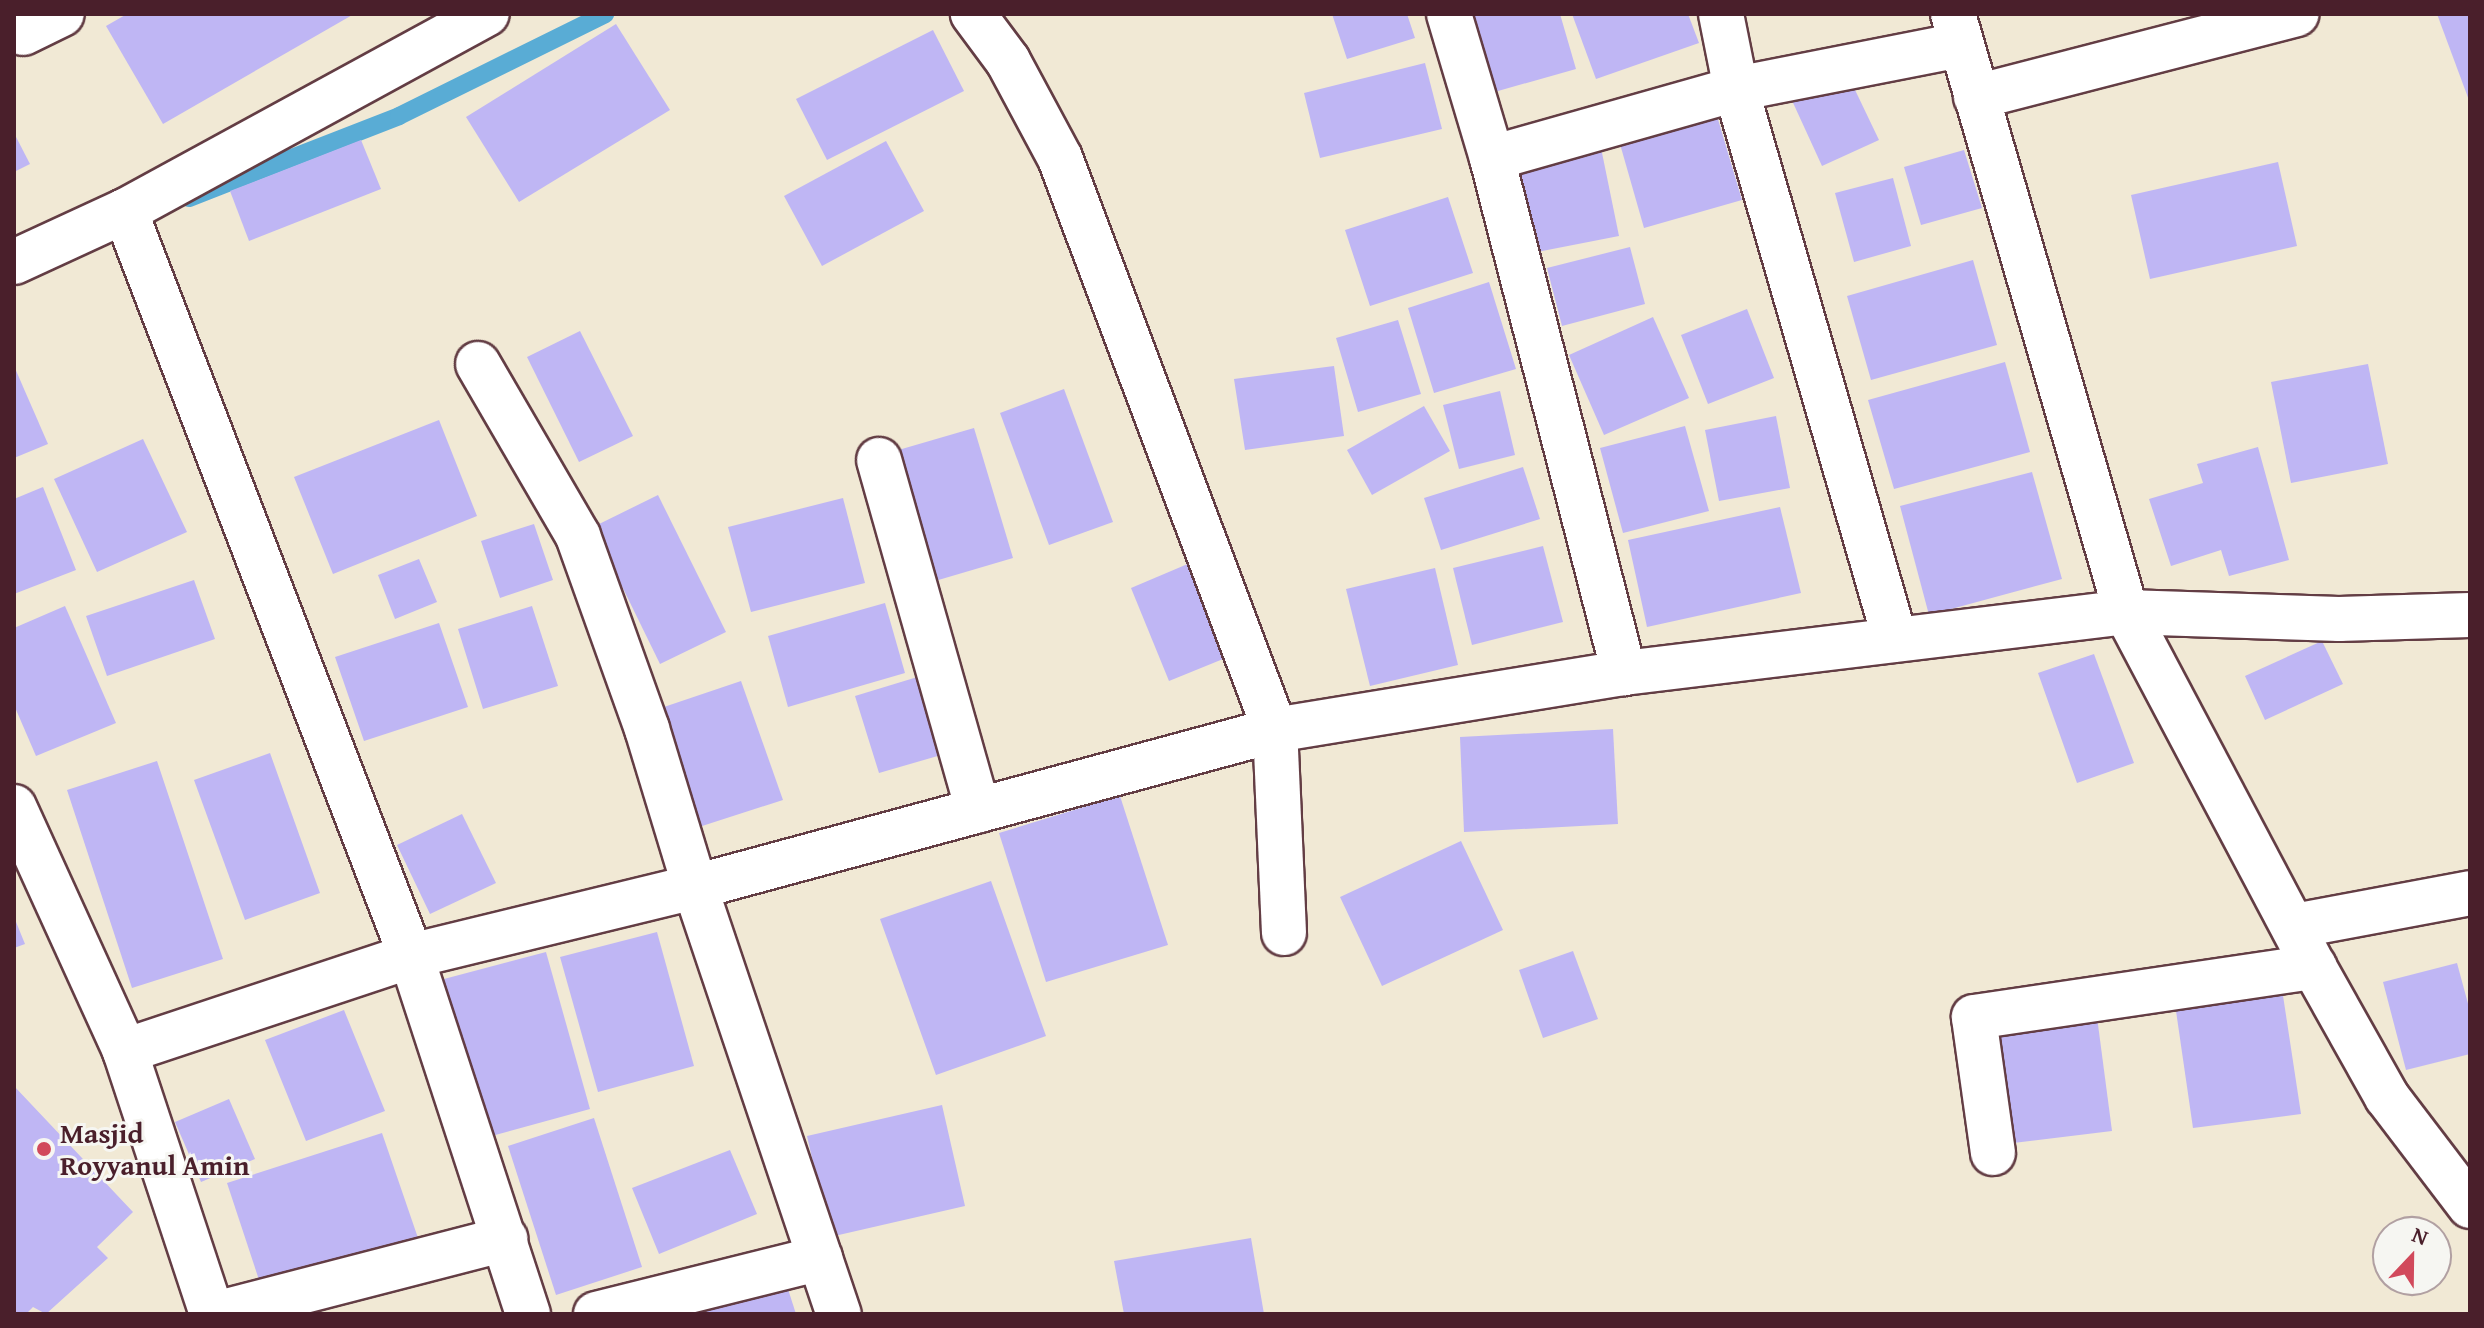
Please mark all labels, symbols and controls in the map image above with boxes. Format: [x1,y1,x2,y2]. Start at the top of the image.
place label: Masjid Royyanul Amin [60,1116,249,1182]
marker: Masjid Royyanul Amin [35,1140,53,1158]
north arrow [2372,1216,2452,1296]
text: N [2407,1218,2433,1253]

